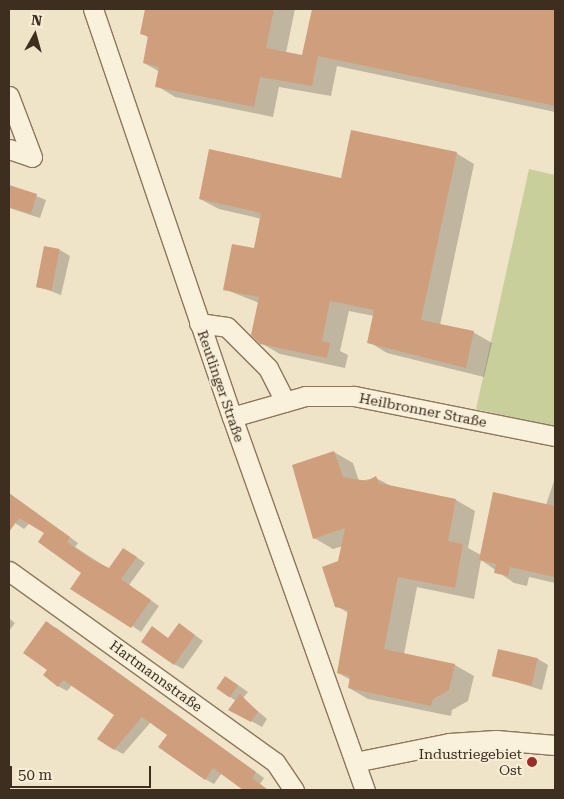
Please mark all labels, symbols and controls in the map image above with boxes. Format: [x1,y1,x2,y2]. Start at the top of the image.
north arrow [10,10,60,60]
text: N [31,12,43,29]
street label: Reutlinger Straße [194,328,248,444]
street label: Heilbronner Straße [358,389,488,431]
street label: Hartmannstraße [106,637,206,715]
place label: Industriegebiet Ost [419,746,522,779]
scale bar [12,756,154,788]
marker: Industriegebiet Ost [526,756,538,768]
text: 50 m [18,766,52,784]

